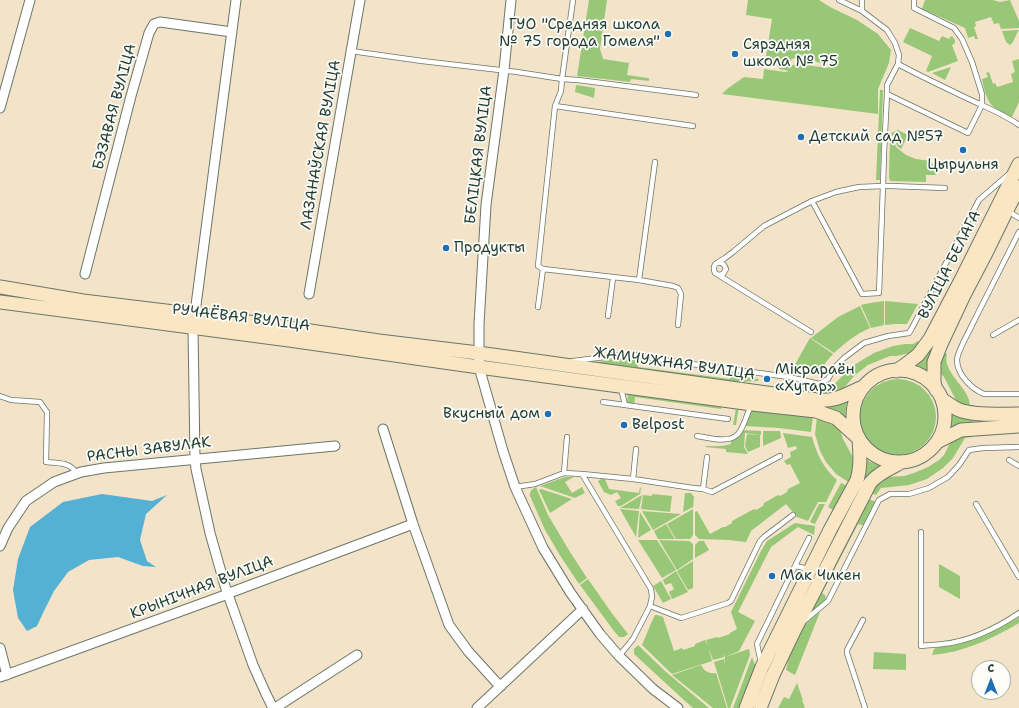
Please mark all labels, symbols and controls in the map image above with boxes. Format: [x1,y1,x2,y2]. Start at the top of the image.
place label: ГУО "Средняя школа № 75 города Гомеля" [499,16,660,51]
marker: ГУО "Средняя школа № 75 города Гомеля" [663,29,673,39]
place label: Сярэдняя школа № 75 [743,36,838,71]
street label: БЭЗАВАЯ ВУЛІЦА [89,42,141,172]
marker: Сярэдняя школа № 75 [730,49,740,59]
street label: ЛАЗАНАЎСКАЯ ВУЛІЦА [297,59,345,231]
street label: БЕЛІЦКАЯ ВУЛІЦА [462,85,496,225]
place label: Детский сад №57 [809,128,944,146]
marker: Детский сад №57 [796,132,806,142]
marker: Цырульня [958,145,968,155]
place label: Цырульня [927,156,999,174]
street label: ВУЛІЦА БЕЛАГА [915,208,985,322]
place label: Продукты [454,239,525,257]
marker: Продукты [441,243,451,253]
street label: РУЧАЁВАЯ ВУЛІЦА [171,301,311,335]
street label: ЖАМЧУЖНАЯ ВУЛІЦА [592,344,756,384]
place label: Мікрараён «Хутар» [775,361,854,396]
marker: Мікрараён «Хутар» [762,374,772,384]
place label: Вкусный дом [443,405,540,423]
marker: Вкусный дом [543,409,553,419]
place label: Belpost [632,416,685,434]
marker: Belpost [619,420,629,430]
street label: РАСНЫ ЗАВУЛАК [86,433,212,467]
street label: КРЫНІЧНАЯ ВУЛІЦА [128,552,276,624]
place label: Мак Чикен [780,567,861,585]
marker: Мак Чикен [767,571,777,581]
north arrow [971,660,1011,700]
text: С [988,661,994,676]

